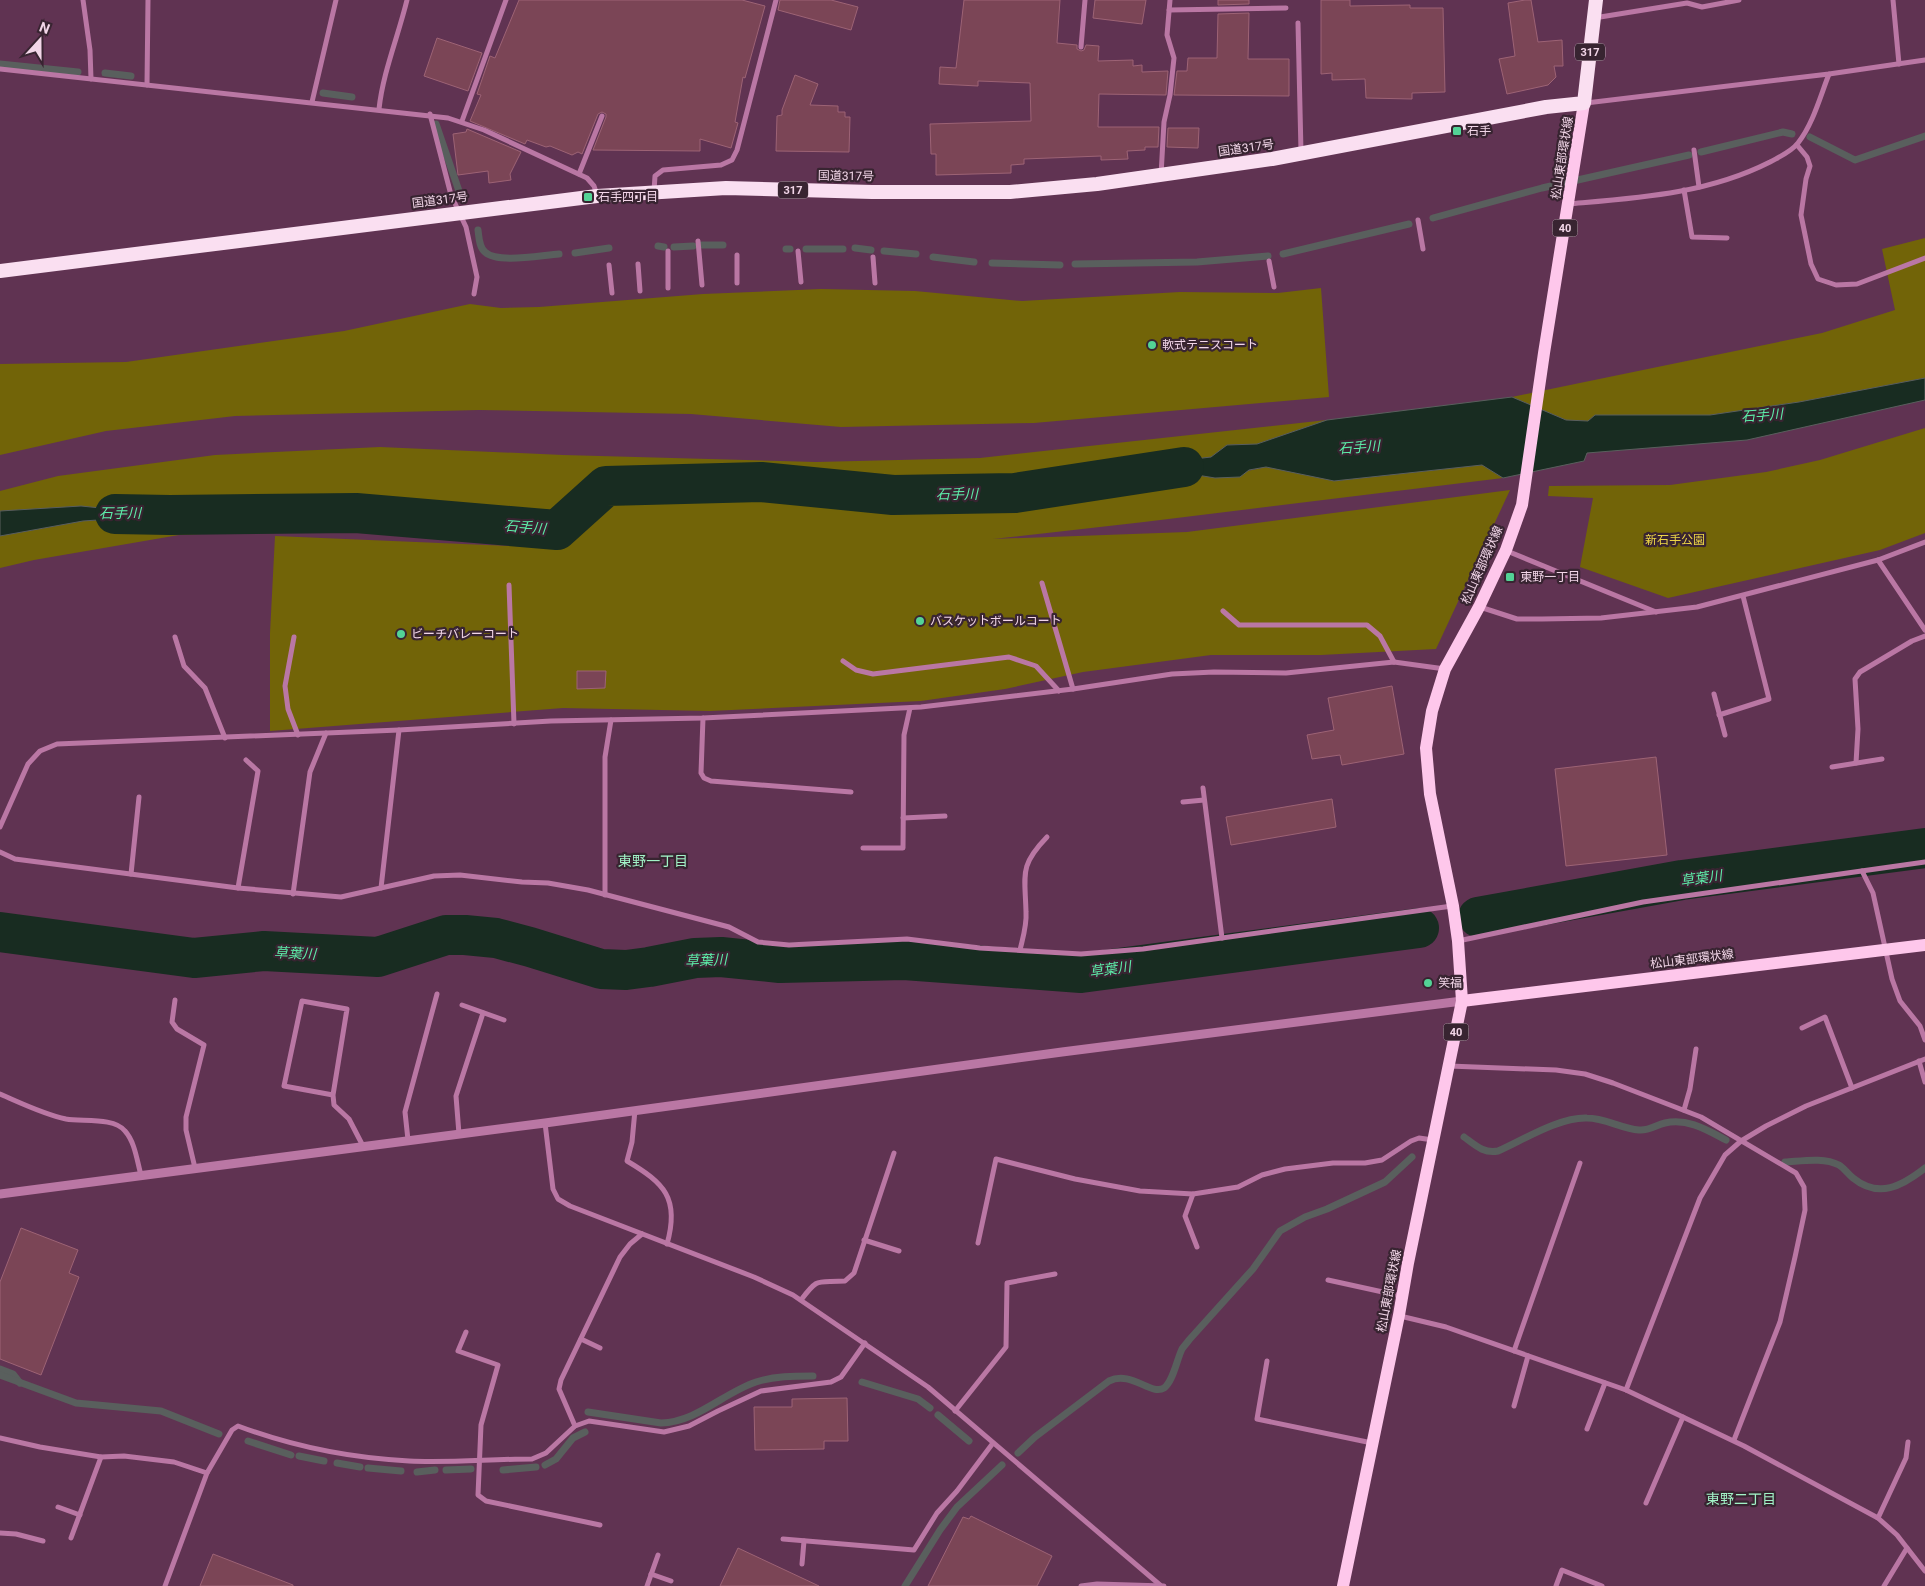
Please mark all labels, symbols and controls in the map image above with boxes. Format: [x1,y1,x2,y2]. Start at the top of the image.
north arrow [15,15,65,65]
text: N [37,19,52,37]
road number: 317 [1575,44,1605,61]
street label: 松山東部環状線 [1549,115,1575,201]
place label: 石手 [1467,124,1491,138]
marker: 石手 [1451,125,1463,137]
street label: 国道317号 [1217,137,1275,159]
street label: 国道317号 [818,169,874,183]
road number: 317 [778,182,808,198]
street label: 国道317号 [411,190,469,210]
place label: 石手四丁目 [598,190,658,204]
marker: 石手四丁目 [582,191,594,203]
road number: 40 [1552,220,1578,237]
place label: 軟式テニスコート [1162,338,1258,352]
marker: 軟式テニスコート [1146,339,1158,351]
water label: 石手川 [1740,405,1786,424]
water label: 石手川 [1337,437,1383,456]
water label: 石手川 [936,486,980,502]
water label: 石手川 [99,505,143,521]
water label: 石手川 [503,517,549,537]
street label: 松山東部環状線 [1459,524,1505,606]
park label: 新石手公園 [1645,533,1705,547]
place label: 東野一丁目 [1520,570,1580,584]
marker: 東野一丁目 [1504,571,1516,583]
place label: バスケットボールコート [930,614,1062,628]
marker: バスケットボールコート [914,615,926,627]
place label: ビーチバレーコート [411,627,519,641]
marker: ビーチバレーコート [395,628,407,640]
district label: 東野一丁目 [618,853,688,869]
water label: 草葉川 [1679,867,1725,889]
water label: 草葉川 [274,944,318,962]
street label: 松山東部環状線 [1649,947,1735,971]
water label: 草葉川 [685,951,729,969]
water label: 草葉川 [1088,958,1134,980]
place label: 笑福 [1438,976,1462,990]
marker: 笑福 [1422,977,1434,989]
road number: 40 [1444,1024,1468,1040]
street label: 松山東部環状線 [1374,1248,1404,1334]
district label: 東野二丁目 [1706,1491,1776,1507]

